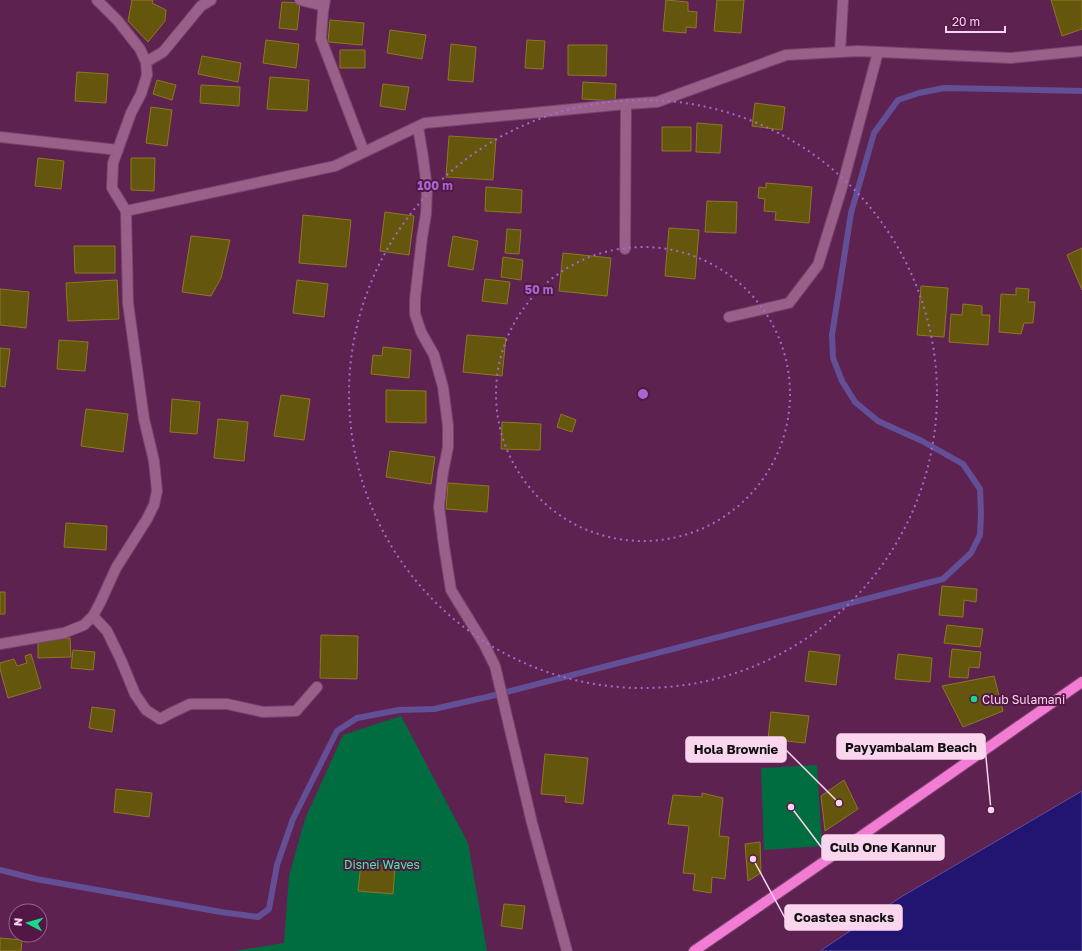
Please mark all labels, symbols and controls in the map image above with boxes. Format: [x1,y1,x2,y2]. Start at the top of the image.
scale bar [946,8,1005,34]
text: 20 m [952,14,980,29]
text: 100 m [417,178,453,193]
text: 50 m [525,282,553,297]
centre of rings [636,387,650,401]
place label: Club Sulamani [982,692,1065,707]
marker: Club Sulamani [969,694,979,704]
callout: Payyambalam Beach [837,734,985,759]
callout: Hola Brownie [686,737,786,762]
text: Payyambalam Beach [845,739,977,755]
text: Hola Brownie [694,741,779,757]
callout: Culb One Kannur [822,835,944,860]
text: Culb One Kannur [830,839,936,855]
park label: Disnei Waves [344,857,420,872]
north arrow [8,903,48,943]
callout: Coastea snacks [785,905,902,930]
text: Coastea snacks [794,909,894,925]
text: N [11,917,24,927]

